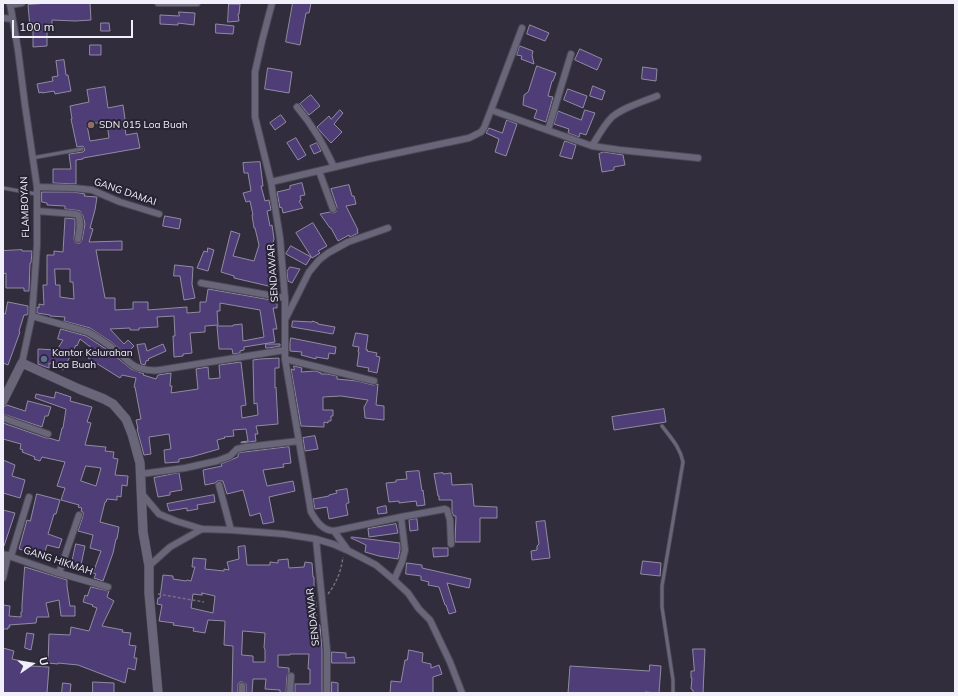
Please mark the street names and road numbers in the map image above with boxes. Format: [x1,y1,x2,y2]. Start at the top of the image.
street label: FLAMBOYAN [18,176,32,238]
street label: GANG DAMAI [92,176,158,208]
street label: SENDAWAR [265,243,281,303]
street label: GANG HIKMAH [22,544,94,578]
street label: SENDAWAR [304,587,322,647]

